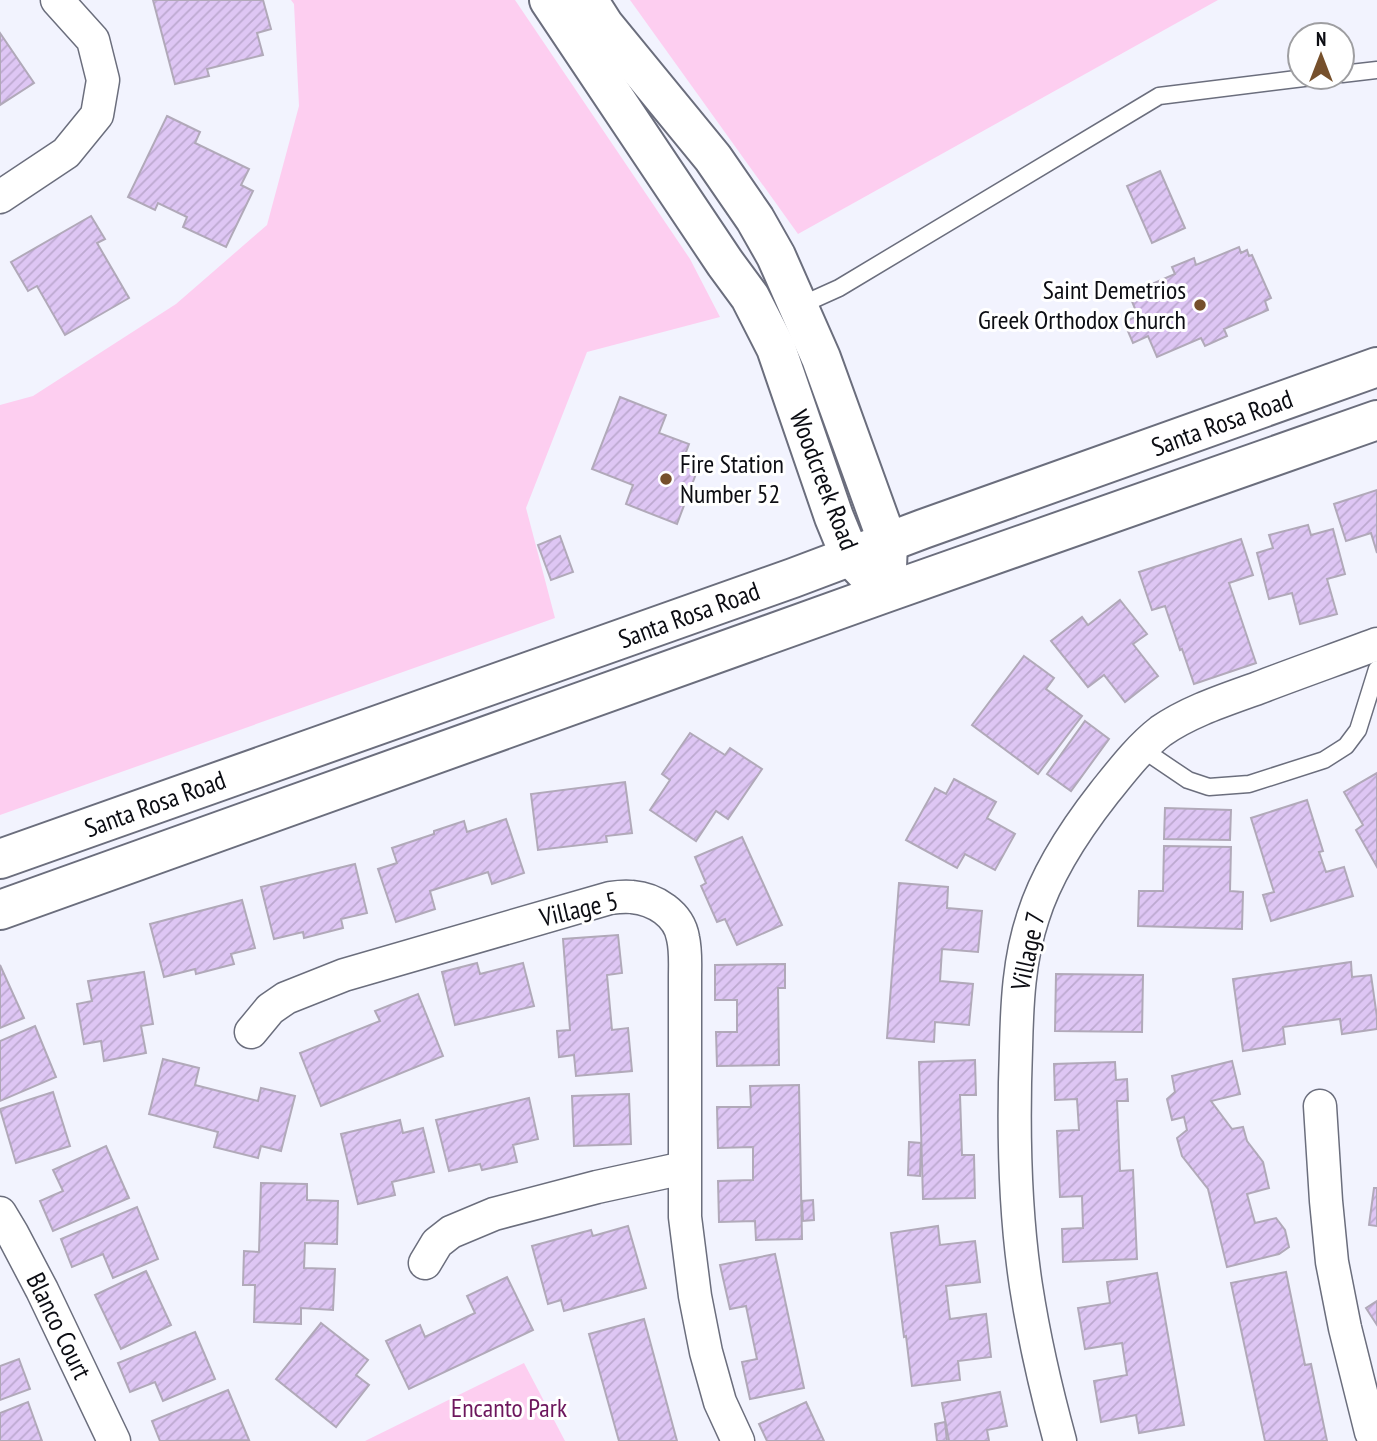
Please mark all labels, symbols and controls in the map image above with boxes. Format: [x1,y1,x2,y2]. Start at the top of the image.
north arrow [1286,21,1356,91]
text: N [1316,27,1326,51]
place label: Saint Demetrios Greek Orthodox Church [978,273,1186,336]
marker: Saint Demetrios Greek Orthodox Church [1192,297,1208,313]
street label: Santa Rosa Road [1147,382,1297,463]
street label: Woodcreek Road [783,405,866,554]
place label: Fire Station Number 52 [680,447,784,510]
marker: Fire Station Number 52 [658,471,674,487]
street label: Santa Rosa Road [614,574,764,655]
street label: Santa Rosa Road [80,763,230,844]
street label: Village 5 [536,884,621,934]
street label: Village 7 [1003,909,1052,994]
street label: Blanco Court [20,1267,99,1384]
park label: Encanto Park [451,1391,567,1424]

